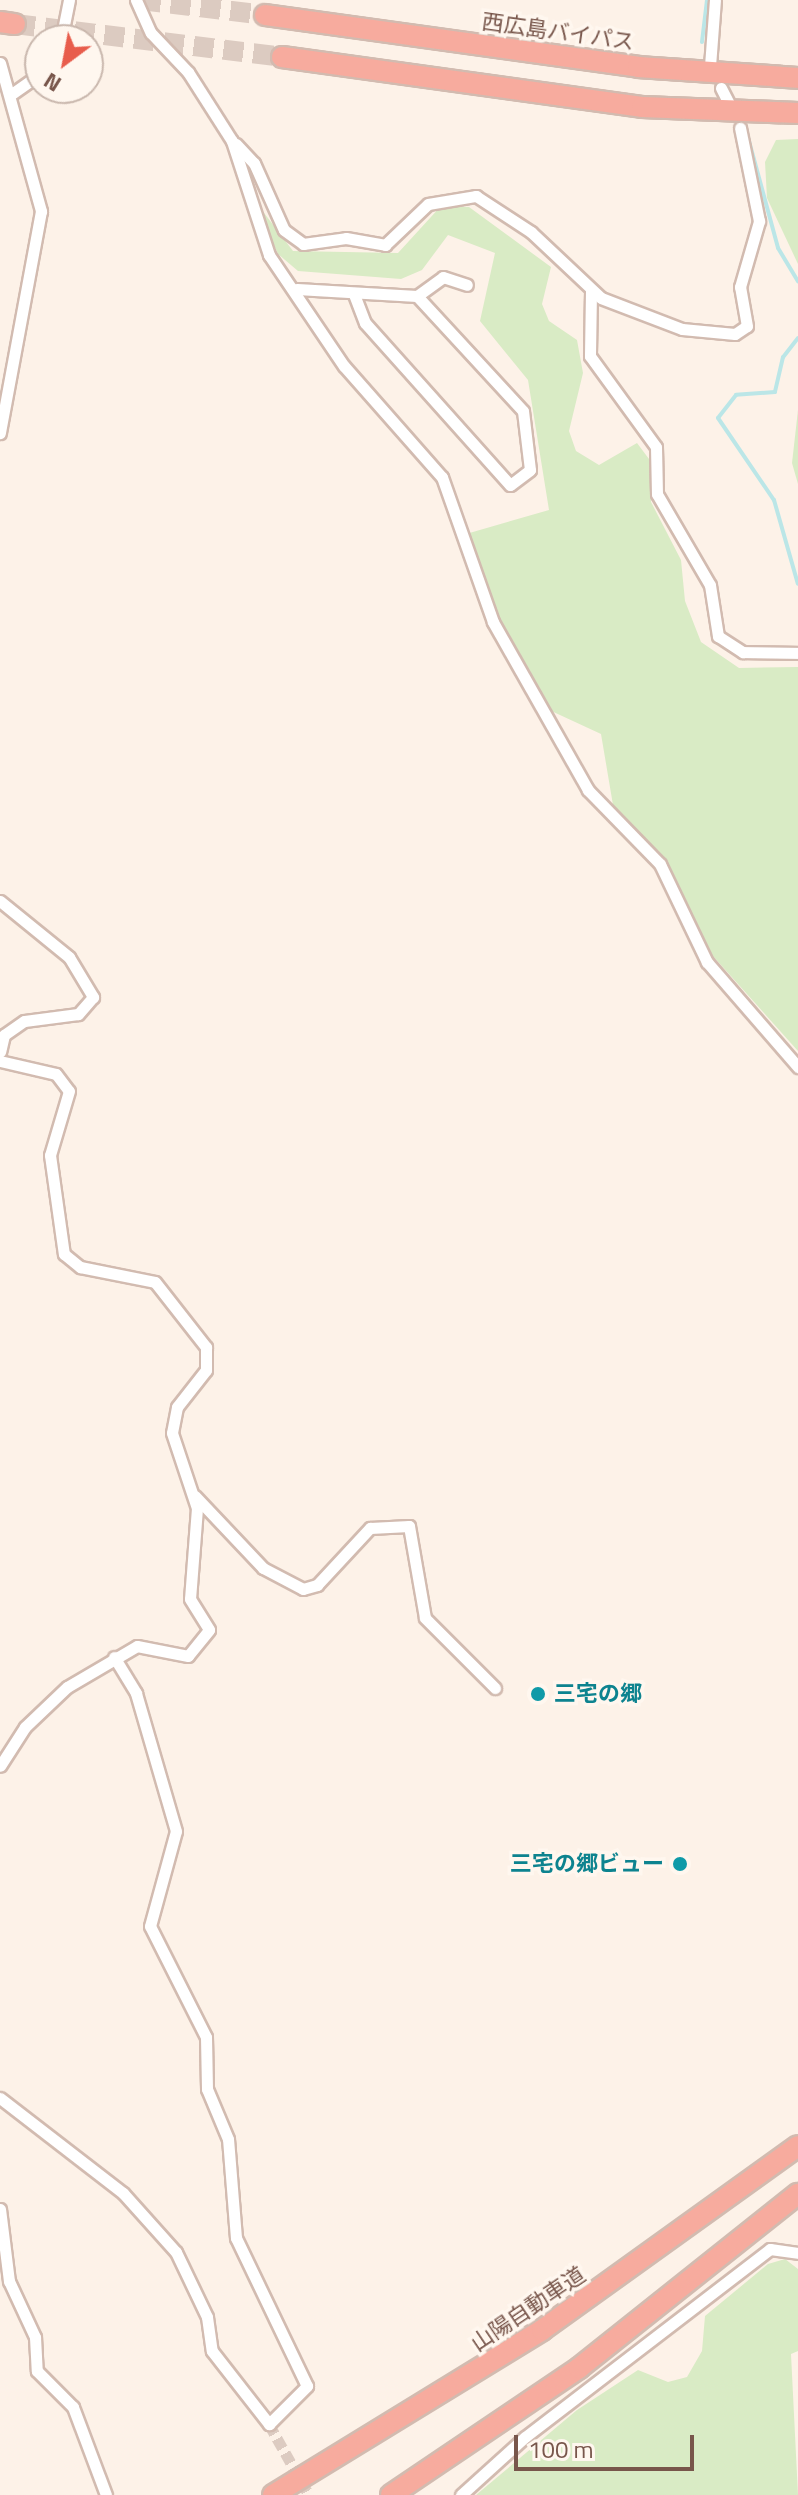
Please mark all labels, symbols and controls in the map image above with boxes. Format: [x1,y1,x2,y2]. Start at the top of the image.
street label: 西広島バイパス [480,8,636,56]
north arrow [24,24,104,104]
text: N [37,64,68,101]
place label: 三宅の郷 [554,1681,642,1707]
marker: 三宅の郷 [529,1685,547,1703]
place label: 三宅の郷ビュー [510,1851,664,1877]
marker: 三宅の郷ビュー [671,1855,689,1873]
street label: 山陽自動車道 [466,2261,590,2357]
scale bar [518,2419,698,2469]
text: 100 m [528,2431,594,2467]

